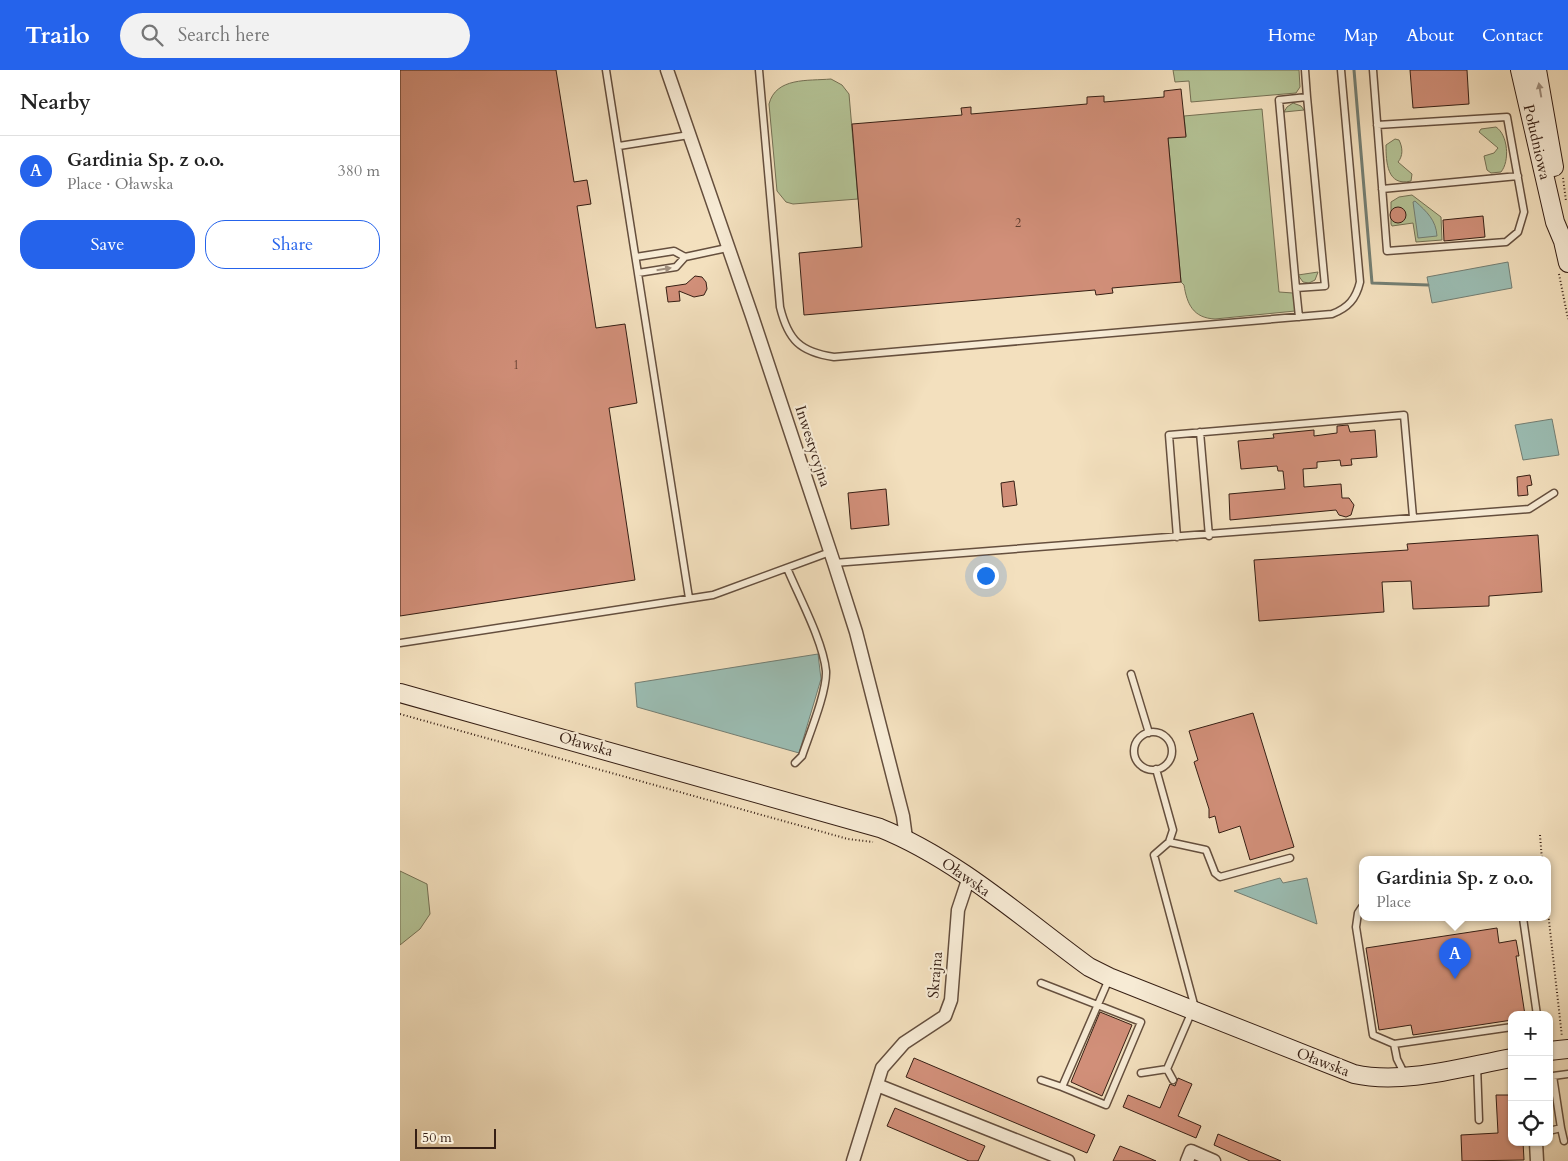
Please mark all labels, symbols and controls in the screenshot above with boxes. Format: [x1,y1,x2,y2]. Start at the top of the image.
search box [120,13,470,58]
text: Trailo [25,19,90,52]
icon: search [138,21,166,49]
text: Search here [178,22,270,48]
text: Home [1268,23,1316,48]
text: Map [1344,23,1378,48]
text: About [1406,23,1454,48]
text: Contact [1482,23,1543,48]
one-way arrow [1536,81,1544,97]
text: Nearby [20,88,91,117]
street label: Południowa [1519,102,1555,182]
text: Gardinia Sp. z o.o. [67,147,225,173]
text: A [30,160,42,182]
text: 380 m [338,160,380,182]
text: Place · Oławska [67,173,174,195]
house number: 2 [1015,215,1021,231]
button: Save [20,220,195,269]
button: Share [205,220,380,269]
one-way arrow [656,264,672,272]
house number: 1 [513,357,519,373]
street label: Inwestycyjna [790,403,836,490]
your location [973,563,999,589]
street label: Oławska [557,727,616,761]
street label: Oławska [938,853,995,901]
popup [1359,856,1551,921]
text: Gardinia Sp. z o.o. [1376,865,1534,891]
text: Place [1376,891,1411,913]
pin: A [1439,938,1471,979]
street label: Skrajna [923,950,947,999]
map controls [1508,1011,1553,1146]
button: + [1508,1011,1553,1056]
street label: Oławska [1294,1043,1353,1081]
button: − [1508,1056,1553,1101]
button: locate [1508,1101,1553,1146]
scale bar [415,1126,496,1149]
text: 50 m [422,1128,452,1147]

